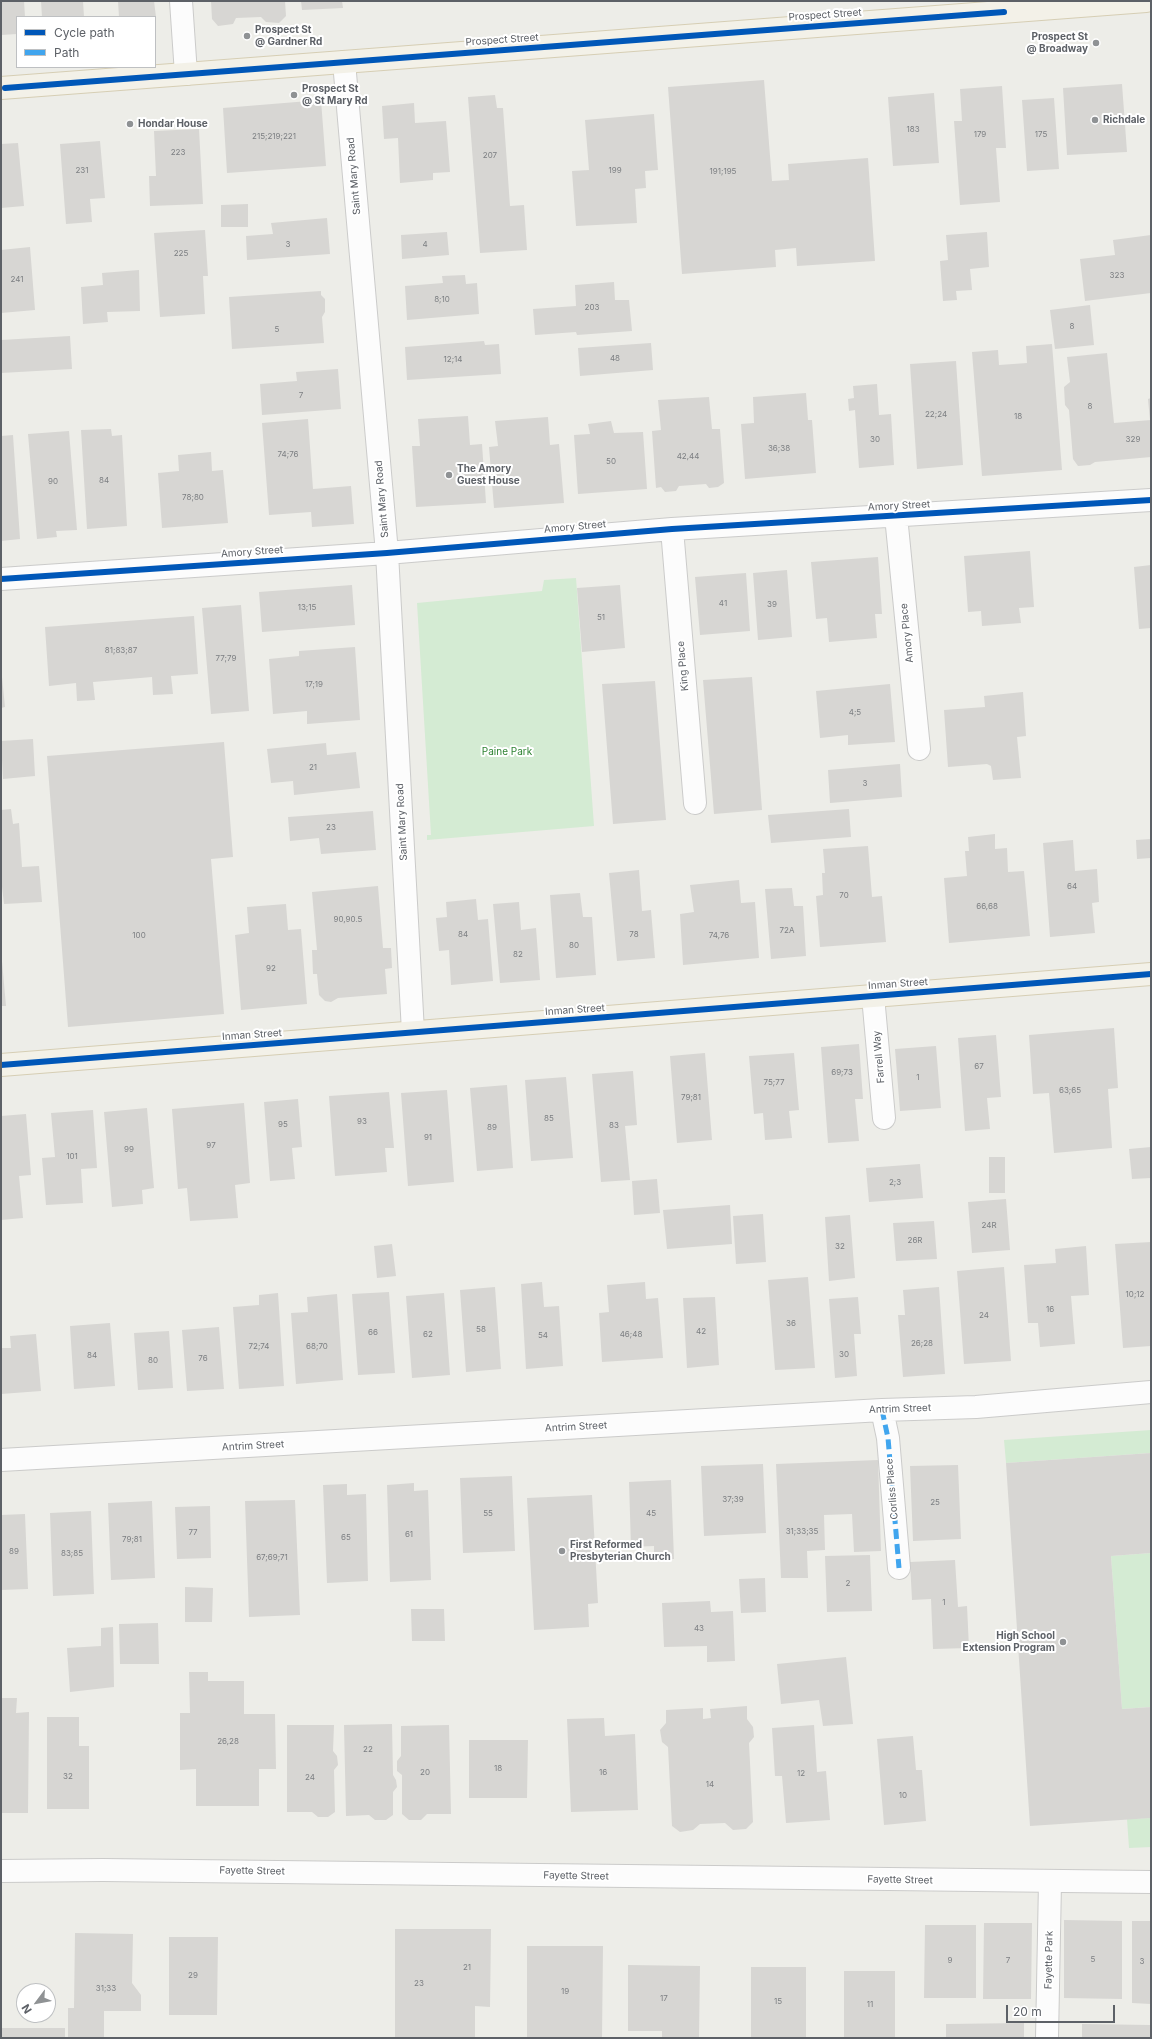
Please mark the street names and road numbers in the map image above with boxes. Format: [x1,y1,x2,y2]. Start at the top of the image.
street label: Prospect Street [788,6,862,24]
street label: Prospect Street [465,31,539,49]
street label: Saint Mary Road [345,137,363,215]
street label: Saint Mary Road [373,460,391,538]
street label: Amory Street [868,498,930,514]
street label: Amory Street [543,518,607,536]
street label: Amory Street [221,544,283,560]
street label: Amory Place [898,603,916,663]
street label: King Place [675,641,691,691]
street label: Saint Mary Road [394,783,410,861]
street label: Inman Street [868,976,928,992]
street label: Inman Street [545,1002,605,1018]
street label: Inman Street [222,1027,282,1043]
street label: Farrell Way [871,1030,887,1084]
street label: Antrim Street [869,1402,931,1416]
street label: Antrim Street [545,1419,607,1435]
street label: Antrim Street [222,1438,284,1454]
street label: Corliss Place [883,1458,901,1520]
street label: Fayette Street [219,1864,285,1878]
street label: Fayette Street [543,1869,609,1883]
street label: Fayette Street [867,1873,933,1887]
street label: Fayette Park [1042,1931,1056,1989]

